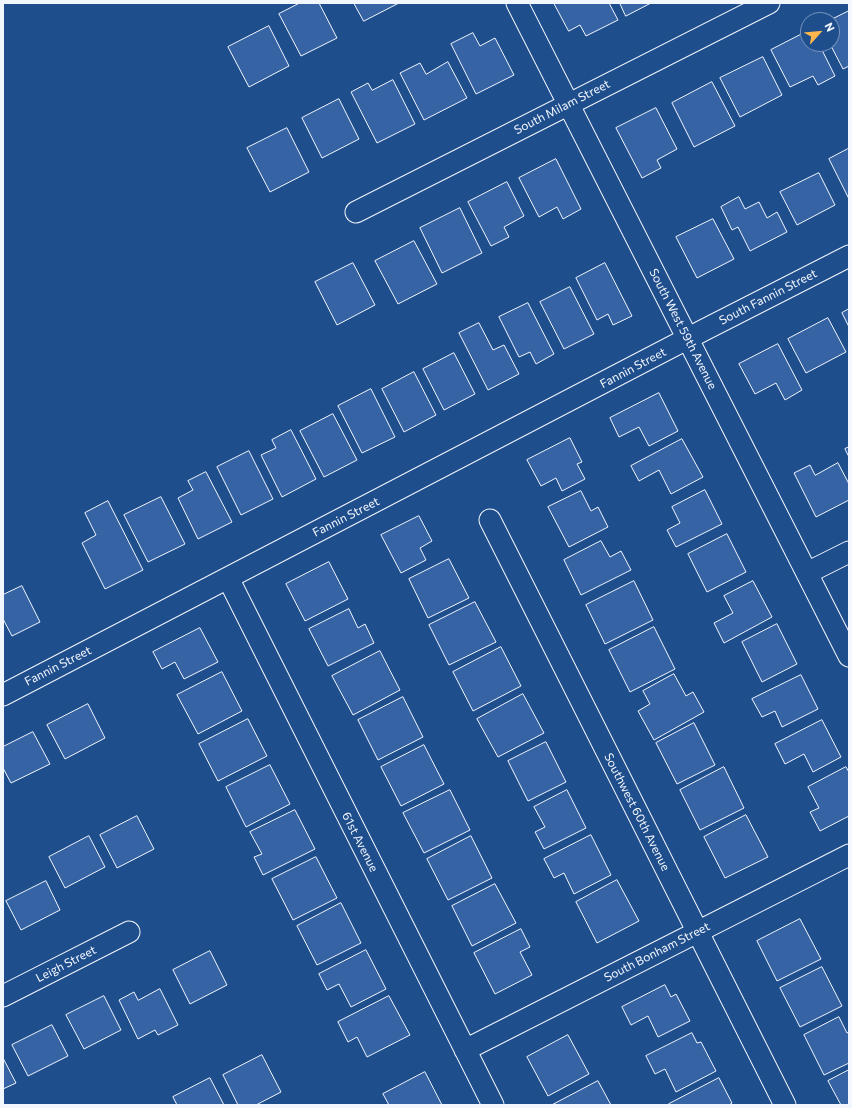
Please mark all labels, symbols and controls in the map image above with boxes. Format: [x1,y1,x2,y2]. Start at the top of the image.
north arrow [800,12,840,52]
text: N [823,20,838,33]
street label: South Milam Street [512,77,612,137]
street label: South West 59th Avenue [646,266,720,392]
street label: South Fannin Street [717,266,819,328]
street label: Fannin Street [597,345,669,391]
street label: Fannin Street [310,494,382,540]
street label: Fannin Street [22,643,94,689]
street label: Southwest 60th Avenue [601,751,673,873]
street label: 61st Avenue [339,810,381,874]
street label: South Bonham Street [602,919,712,985]
street label: Leigh Street [33,943,99,985]

